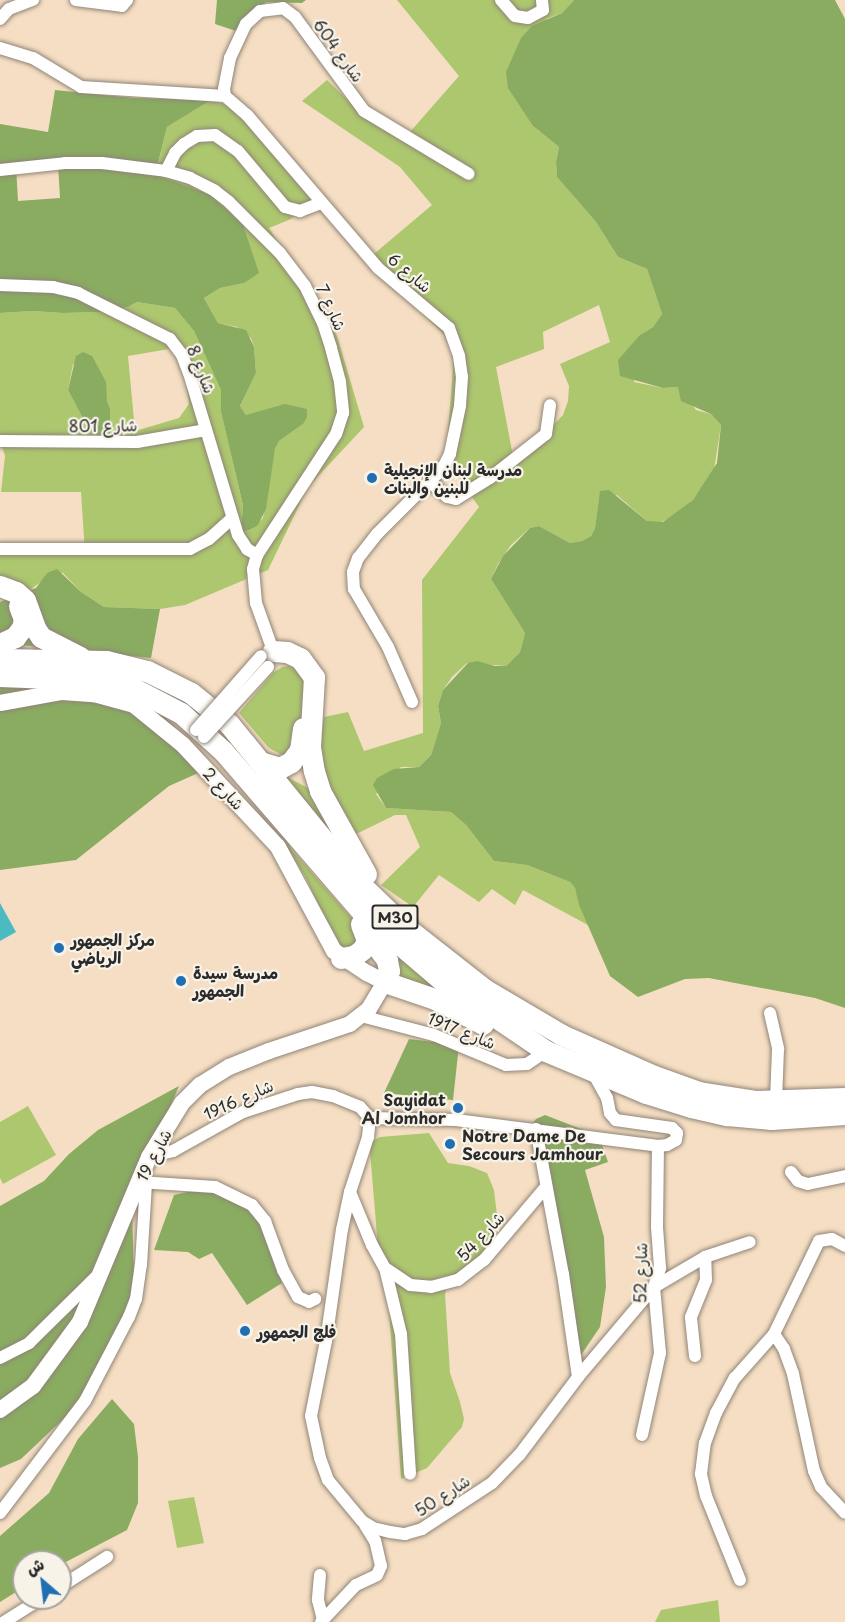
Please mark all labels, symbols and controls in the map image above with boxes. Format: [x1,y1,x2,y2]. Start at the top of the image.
street label: شارع 604 [310,15,368,85]
street label: شارع 6 [384,248,436,296]
street label: شارع 7 [313,281,351,333]
street label: شارع 8 [184,342,220,396]
street label: شارع 801 [68,415,138,435]
place label: مدرسة لبنان الإنجيلية للبنين والبنات [384,459,522,497]
marker: مدرسة لبنان الإنجيلية للبنين والبنات [365,471,379,485]
street label: شارع 2 [200,763,248,813]
road number: M30 [371,905,419,929]
place label: مركز الجمهور الرياضي [71,929,155,967]
marker: مركز الجمهور الرياضي [52,941,66,955]
place label: مدرسة سيدة الجمهور [193,962,278,1000]
marker: مدرسة سيدة الجمهور [174,974,188,988]
street label: شارع 1917 [425,1008,499,1052]
street label: شارع 1916 [200,1075,276,1123]
place label: Sayidat Al Jomhor [362,1089,446,1127]
marker: Sayidat Al Jomhor [451,1101,465,1115]
place label: Notre Dame De Secours Jamhour [462,1125,603,1163]
street label: شارع 19 [131,1126,175,1184]
marker: Notre Dame De Secours Jamhour [443,1137,457,1151]
street label: شارع 54 [452,1207,508,1265]
street label: شارع 52 [630,1242,650,1304]
place label: فلج الجمهور [257,1321,336,1341]
marker: فلج الجمهور [238,1324,252,1338]
street label: شارع 50 [411,1470,473,1520]
north arrow [12,1550,72,1610]
text: ش [21,1551,48,1581]

